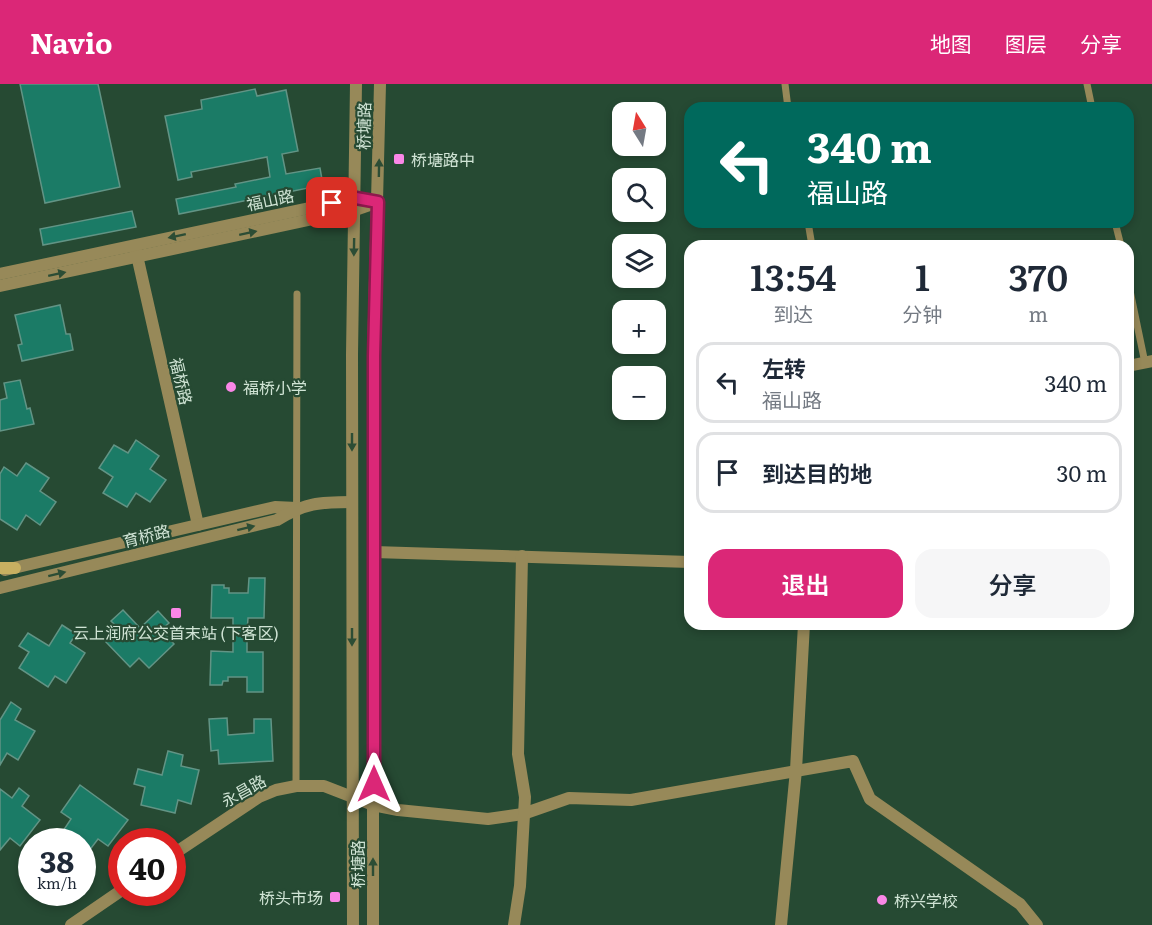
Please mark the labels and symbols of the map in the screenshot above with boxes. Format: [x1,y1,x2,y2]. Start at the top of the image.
street label: 桥塘路 [351,102,375,150]
north arrow [612,102,666,156]
place label: 桥塘路中 [411,147,475,171]
marker: 桥塘路中 [392,152,406,166]
one-way arrow [374,158,384,177]
pin [306,177,357,228]
street label: 福山路 [244,182,296,216]
one-way arrow [239,228,257,238]
one-way arrow [168,232,187,241]
one-way arrow [350,238,359,257]
one-way arrow [48,269,67,278]
street label: 福桥路 [165,355,199,407]
place label: 福桥小学 [243,375,307,399]
marker: 福桥小学 [224,380,238,394]
one-way arrow [347,433,357,452]
street label: 育桥路 [120,518,172,552]
one-way arrow [237,522,255,532]
one-way arrow [48,568,66,578]
marker: 云上润府公交首末站 (下客区) [169,606,183,620]
place label: 云上润府公交首末站 (下客区) [73,620,279,644]
one-way arrow [347,628,357,647]
position arrow [342,752,406,816]
street label: 永昌路 [216,768,270,812]
speed limit sign: 40 [108,828,186,906]
street label: 桥塘路 [345,840,369,888]
one-way arrow [368,857,378,876]
place label: 桥头市场 [259,885,323,909]
place label: 桥兴学校 [894,888,958,912]
marker: 桥头市场 [328,890,342,904]
marker: 桥兴学校 [875,893,889,907]

